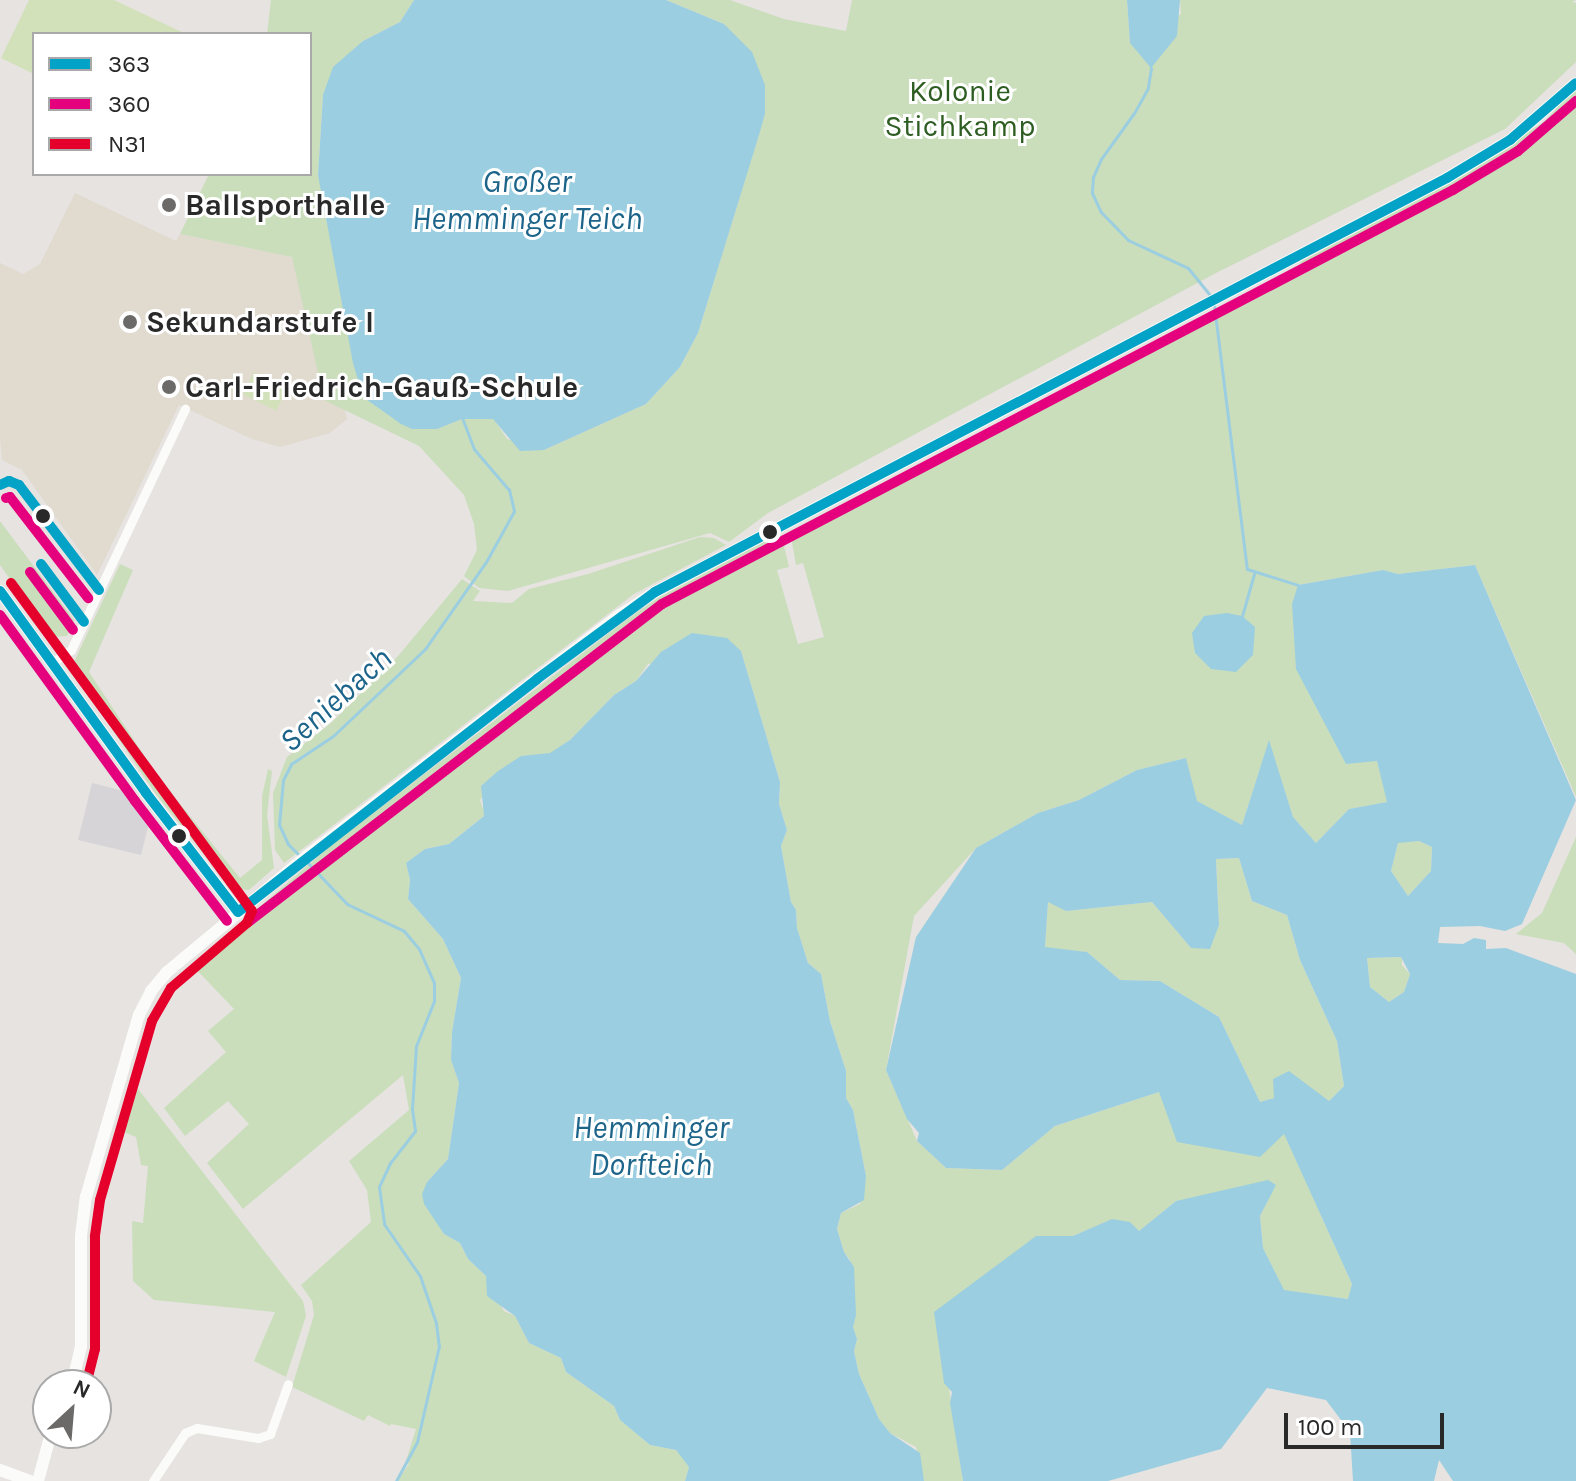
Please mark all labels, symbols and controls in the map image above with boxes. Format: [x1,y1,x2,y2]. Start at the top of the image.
legend [32,32,312,176]
text: 363 [108,50,150,78]
park label: Kolonie Stichkamp [885,73,1035,144]
text: 360 [108,90,150,118]
text: N31 [108,130,147,158]
water label: Großer Hemminger Teich [412,164,642,239]
place label: Ballsporthalle [185,187,385,223]
marker: Ballsporthalle [160,196,178,214]
place label: Sekundarstufe I [146,304,374,340]
marker: Sekundarstufe I [121,313,139,331]
place label: Carl-Friedrich-Gauß-Schule [185,369,578,405]
marker: Carl-Friedrich-Gauß-Schule [160,378,178,396]
unlabelled marker [35,508,51,524]
unlabelled marker [762,524,778,540]
water label: Seniebach [272,639,400,761]
unlabelled marker [171,828,187,844]
water label: Hemminger Dorfteich [573,1110,729,1185]
north arrow [32,1369,112,1449]
text: N [69,1374,94,1404]
scale bar [1288,1397,1448,1447]
text: 100 m [1298,1413,1363,1441]

